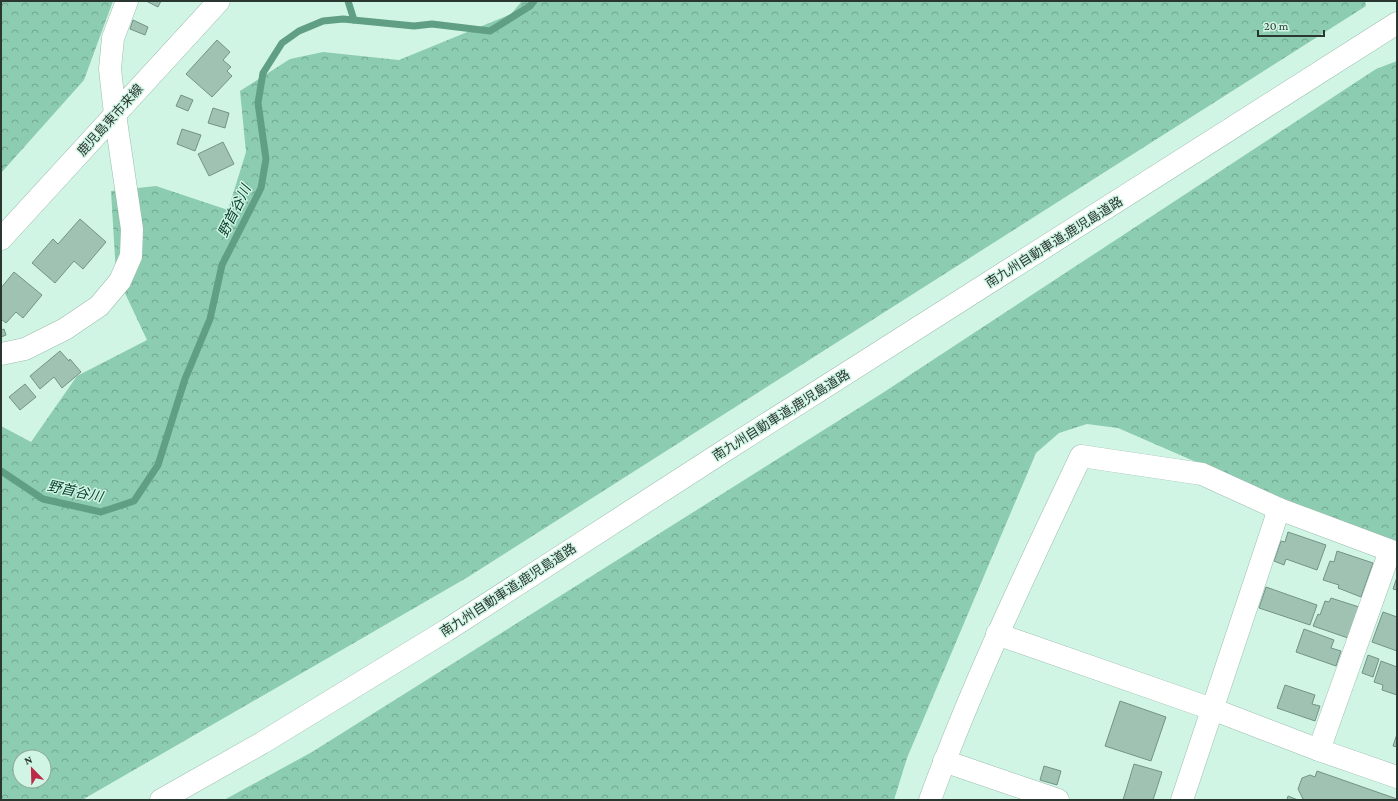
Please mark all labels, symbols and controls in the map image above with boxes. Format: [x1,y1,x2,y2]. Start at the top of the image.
scale bar [1258,12,1324,38]
text: 20 m [1264,19,1289,33]
street label: 鹿児島東市来線 [74,81,146,159]
water label: 野首谷川 [215,181,254,240]
street label: 南九州自動車道;鹿児島道路 [983,194,1125,290]
street label: 南九州自動車道;鹿児島道路 [710,367,852,463]
water label: 野首谷川 [46,477,106,505]
street label: 南九州自動車道;鹿児島道路 [437,540,579,640]
north arrow [12,749,52,789]
text: N [22,753,34,767]

